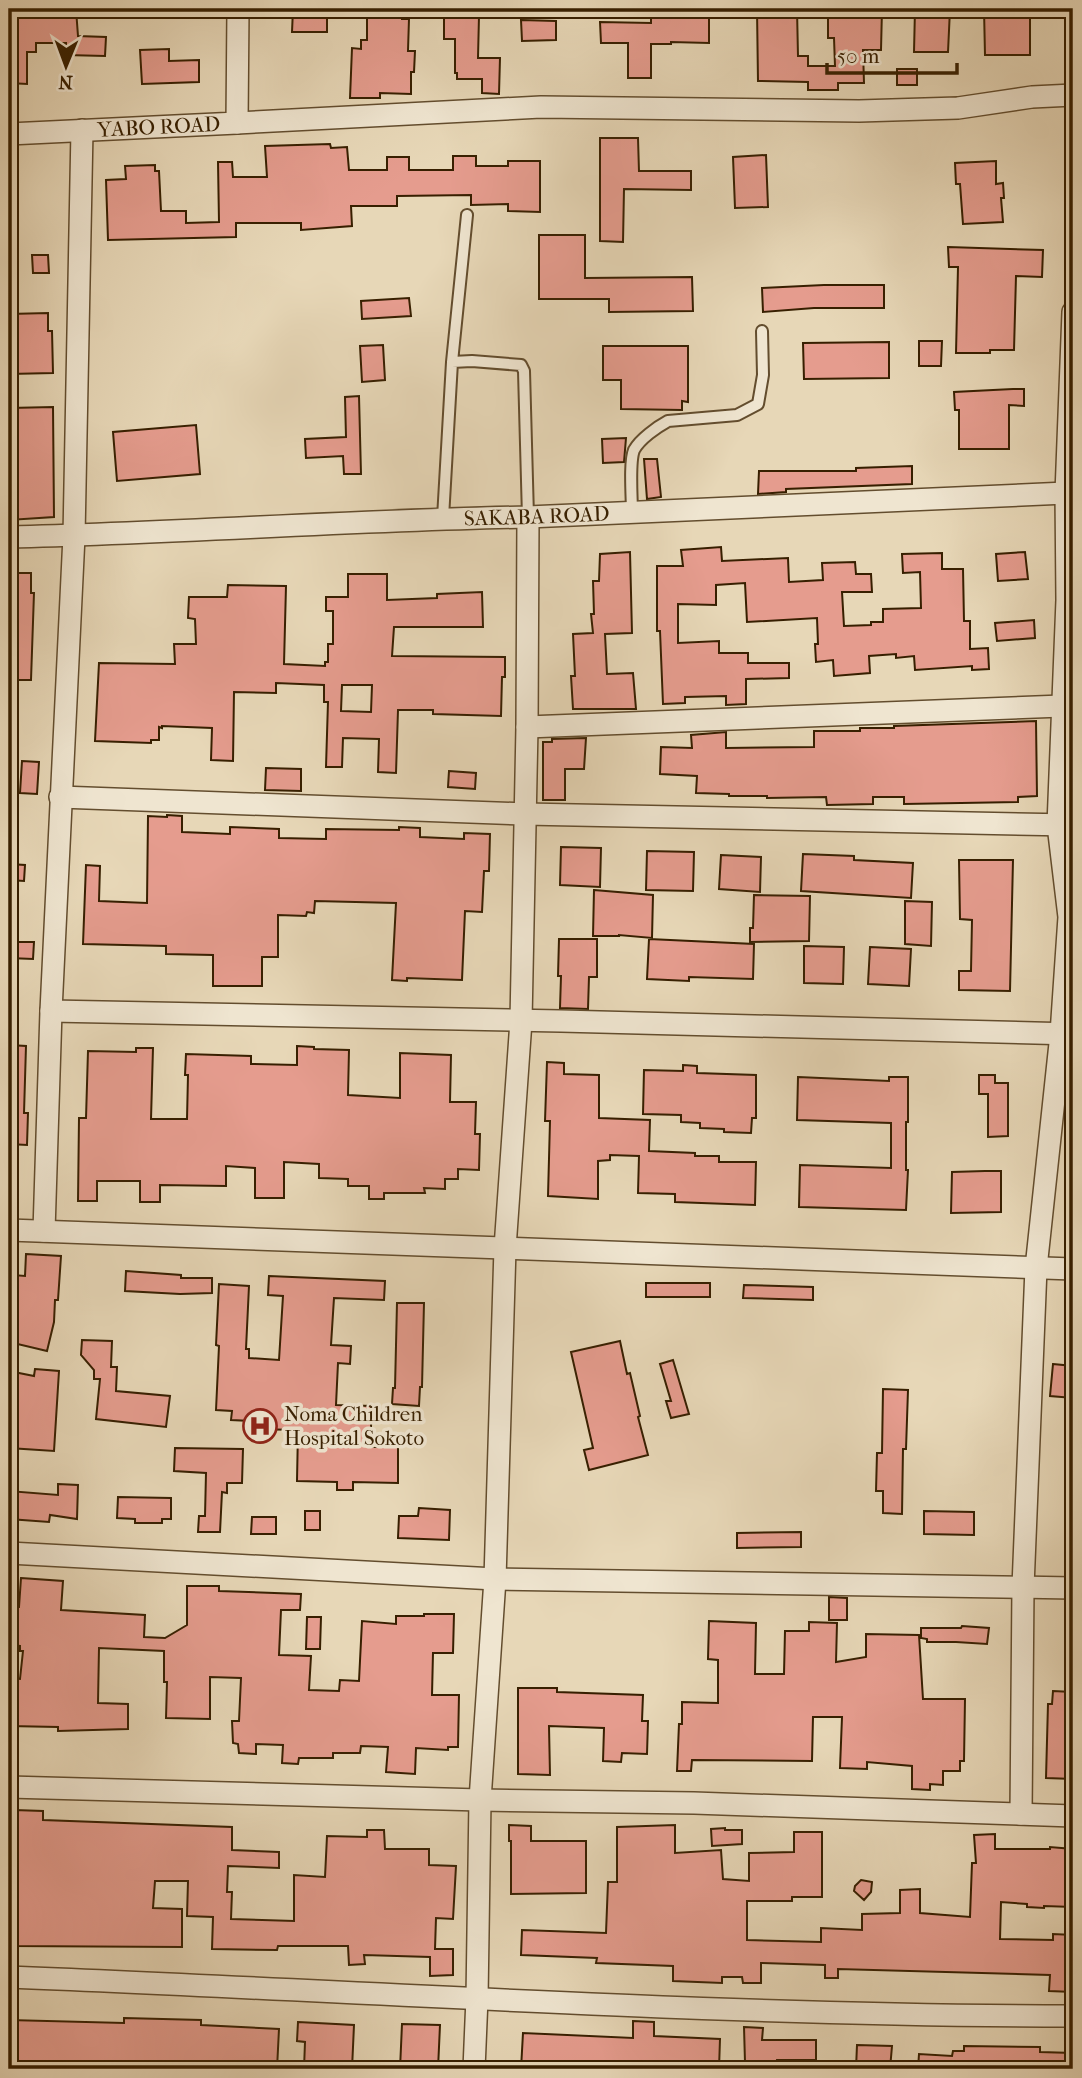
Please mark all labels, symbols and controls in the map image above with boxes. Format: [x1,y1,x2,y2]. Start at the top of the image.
north arrow [32,32,102,102]
scale bar [827,32,956,76]
text: 50 m [837,44,880,68]
text: N [58,71,73,93]
street label: YABO ROAD [96,112,221,142]
street label: SAKABA ROAD [463,501,610,531]
place label: Noma Children Hospital Sokoto [284,1402,424,1450]
hospital icon: Noma Children Hospital Sokoto [241,1407,279,1445]

